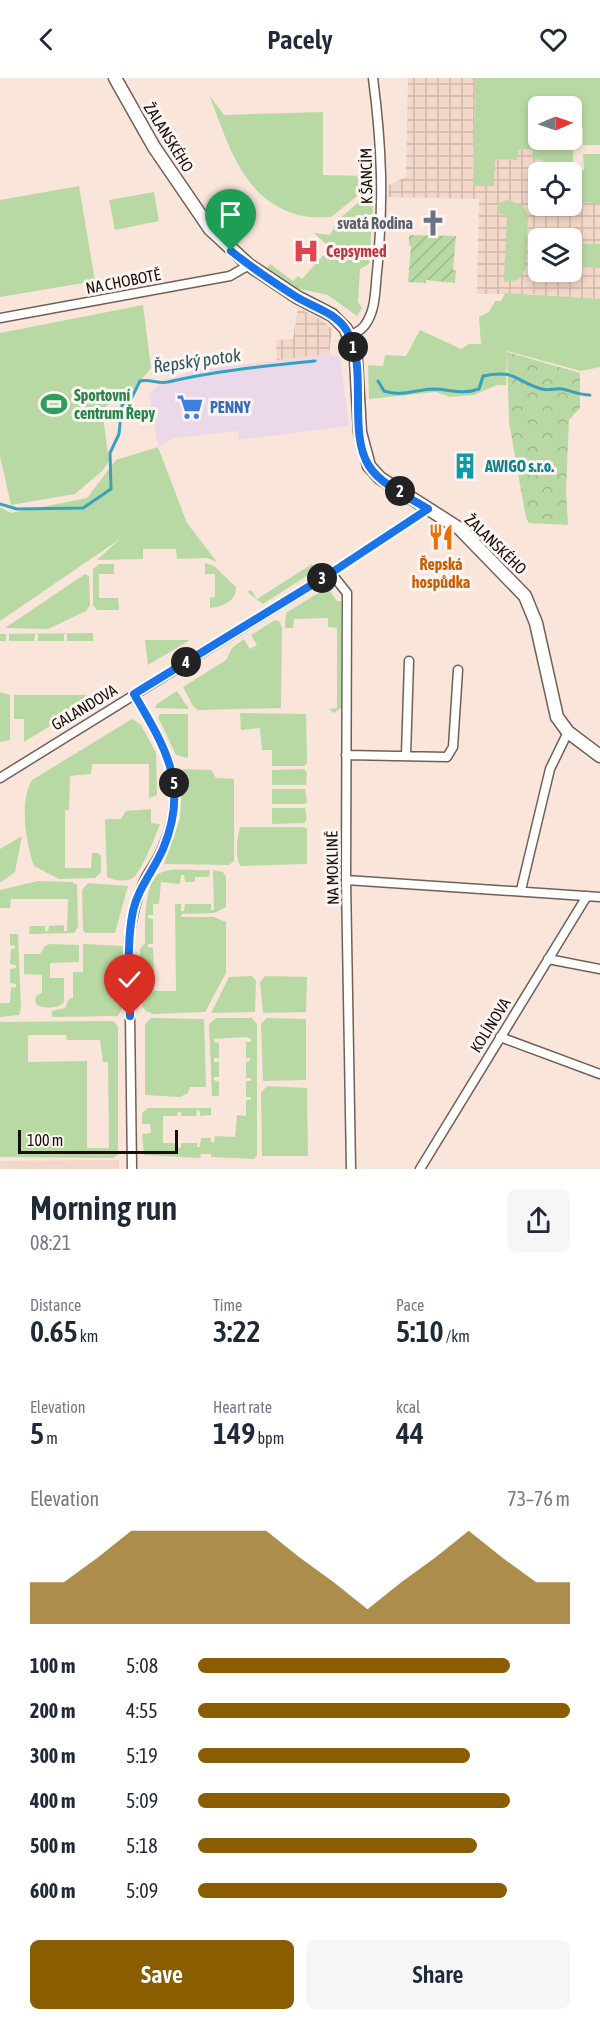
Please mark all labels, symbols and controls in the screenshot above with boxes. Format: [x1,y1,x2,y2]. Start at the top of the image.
icon: back [30,23,63,56]
icon: heart [537,23,570,56]
text: Pacely [267,24,333,55]
north arrow [528,96,582,150]
map controls [528,96,582,282]
street label: ŽALANSKÉHO [141,99,197,175]
street label: K ŠANCÍM [357,148,375,204]
button: locate [528,162,582,216]
pin [205,189,256,251]
icon: arrive [214,198,247,231]
church icon: svatá Rodina [418,208,448,238]
place label: svatá Rodina [337,214,413,232]
button: layers [528,228,582,282]
hospital icon: Cepsymed [291,236,321,266]
place label: Cepsymed [326,242,387,260]
street label: NA CHOBOTĚ [84,265,162,297]
pin: 1 [338,332,368,362]
text: 1 [349,338,357,356]
water label: Řepský potok [152,344,243,377]
place label: Sportovní centrum Řepy [74,386,155,422]
sports icon: Sportovní centrum Řepy [39,389,69,419]
supermarket icon: PENNY [175,392,205,422]
place label: PENNY [210,398,252,416]
building icon: AWIGO s.r.o. [450,451,480,481]
place label: AWIGO s.r.o. [484,457,554,475]
pin: 2 [385,476,415,506]
text: 2 [396,482,404,500]
street label: ŽALANSKÉHO [462,510,530,578]
restaurant icon: Řepská hospůdka [426,522,456,552]
place label: Řepská hospůdka [412,555,470,591]
pin: 3 [307,563,337,593]
text: 3 [318,569,326,587]
pin: 4 [171,647,201,677]
text: 4 [182,653,190,671]
street label: GALANDOVA [48,680,120,734]
pin: 5 [159,768,189,798]
text: 5 [170,774,178,792]
street label: NA MOKLINĚ [322,831,342,905]
pin [104,954,155,1016]
icon: check [113,963,146,996]
street label: KOLÍNOVA [466,994,514,1056]
scale bar [18,1127,178,1154]
text: 100 m [27,1131,63,1149]
text: Morning run [30,1189,177,1227]
button: share [507,1189,570,1252]
text: 08:21 [30,1231,71,1254]
text: Distance [30,1296,81,1314]
text: Time [213,1296,242,1314]
text: Pace [396,1296,424,1314]
text: 0.65 [30,1314,78,1348]
text: 3:22 [213,1314,261,1348]
text: 5:10 [396,1314,444,1348]
text: km [78,1327,98,1345]
text: /km [444,1327,470,1345]
text: Elevation [30,1398,85,1416]
text: Heart rate [213,1398,272,1416]
text: kcal [396,1398,420,1416]
text: 5 [30,1416,44,1450]
text: 149 [213,1416,255,1450]
text: 44 [396,1416,424,1450]
text: m [44,1429,58,1447]
text: bpm [255,1429,284,1447]
text: Elevation [30,1487,99,1510]
text: 73–76 m [507,1487,570,1510]
text: 100 m [30,1654,75,1677]
text: 5:08 [126,1654,158,1677]
text: 200 m [30,1699,75,1722]
text: 4:55 [126,1699,158,1722]
text: 300 m [30,1744,75,1767]
text: 5:19 [126,1744,158,1767]
text: 400 m [30,1789,75,1812]
text: 5:09 [126,1789,158,1812]
text: 500 m [30,1834,75,1857]
text: 5:18 [126,1834,158,1857]
text: 600 m [30,1879,75,1902]
text: 5:09 [126,1879,158,1902]
button: Save [30,1940,294,2009]
button: Share [306,1940,570,2009]

